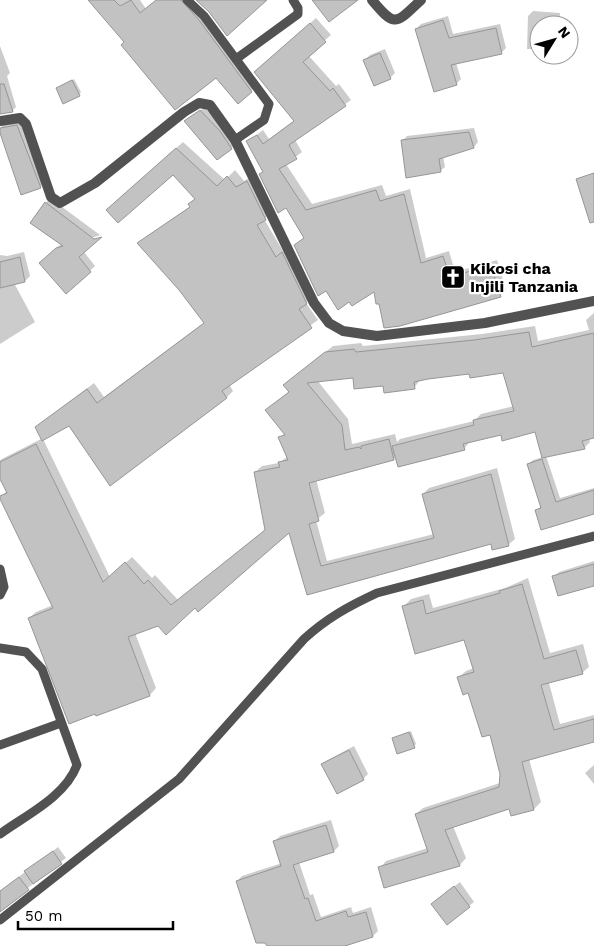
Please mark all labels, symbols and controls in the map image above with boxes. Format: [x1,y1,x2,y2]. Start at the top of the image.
north arrow [529,15,579,65]
text: N [555,23,574,41]
place label: Kikosi cha Injili Tanzania [470,259,579,296]
church icon: Kikosi cha Injili Tanzania [440,264,466,290]
scale bar [18,898,172,930]
text: 50 m [25,907,62,925]

